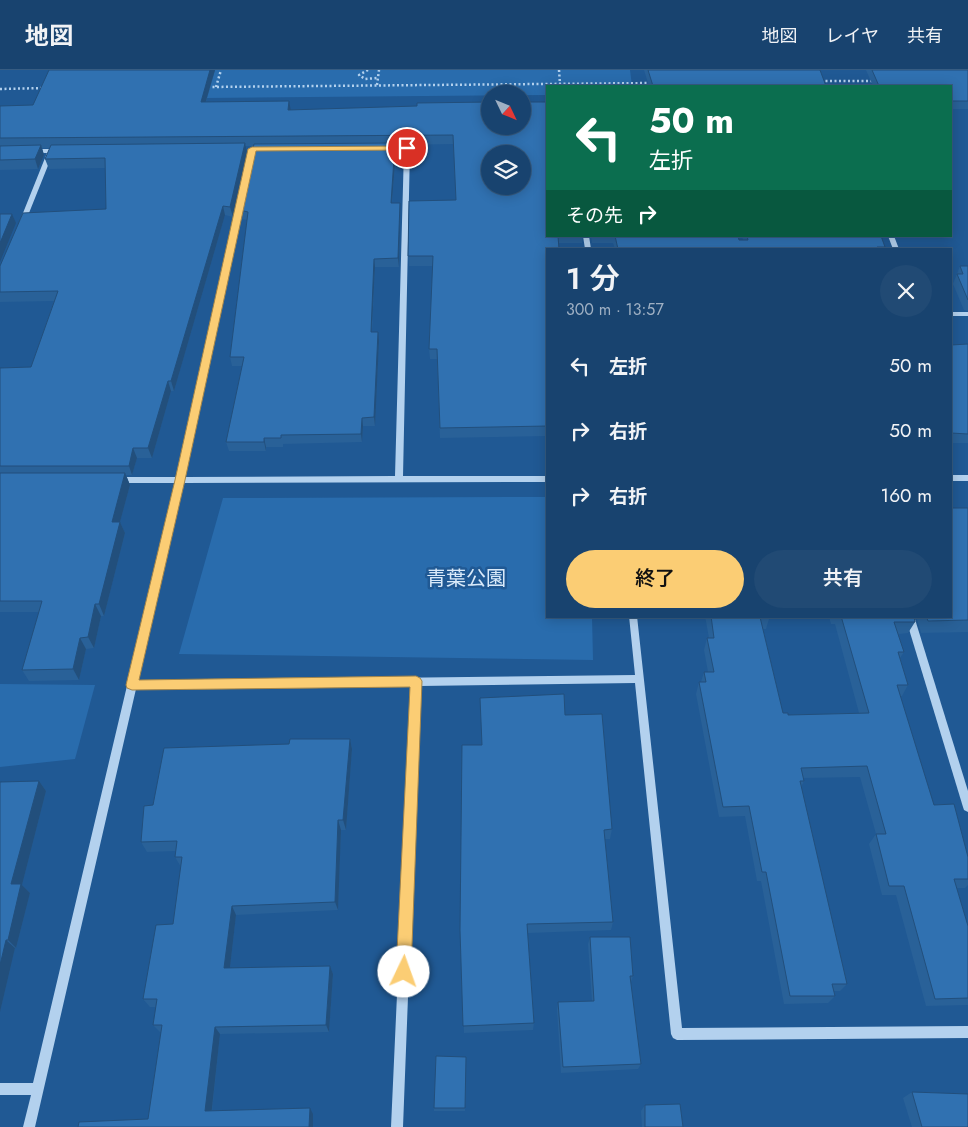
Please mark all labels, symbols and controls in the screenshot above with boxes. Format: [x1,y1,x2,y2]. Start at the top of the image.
text: 地図 [25,18,73,53]
text: 地図 [762,23,798,49]
text: レイヤ [826,23,879,49]
text: 共有 [907,23,943,49]
north arrow [481,85,531,135]
map controls [481,85,531,195]
text: 50 m [649,96,734,146]
icon: left [566,105,631,170]
pin [386,127,428,169]
icon: arrive [393,134,421,162]
text: 左折 [649,144,693,176]
button: layers [481,145,531,195]
icon: right [633,200,661,228]
text: その先 [566,202,623,229]
text: 1 分 [566,257,620,300]
button: close [880,265,932,317]
text: 300 m · 13:57 [566,298,664,321]
icon: left [566,352,594,380]
text: 50 m [889,352,932,379]
text: 左折 [609,353,647,380]
icon: right [566,417,594,445]
text: 50 m [889,417,932,444]
text: 右折 [609,418,647,445]
icon: right [566,482,594,510]
text: 160 m [881,482,932,509]
text: 右折 [609,483,647,510]
button: 終了 [566,550,744,608]
button: 共有 [754,550,932,608]
park label: 青葉公園 [426,564,506,593]
position arrow [377,945,429,997]

